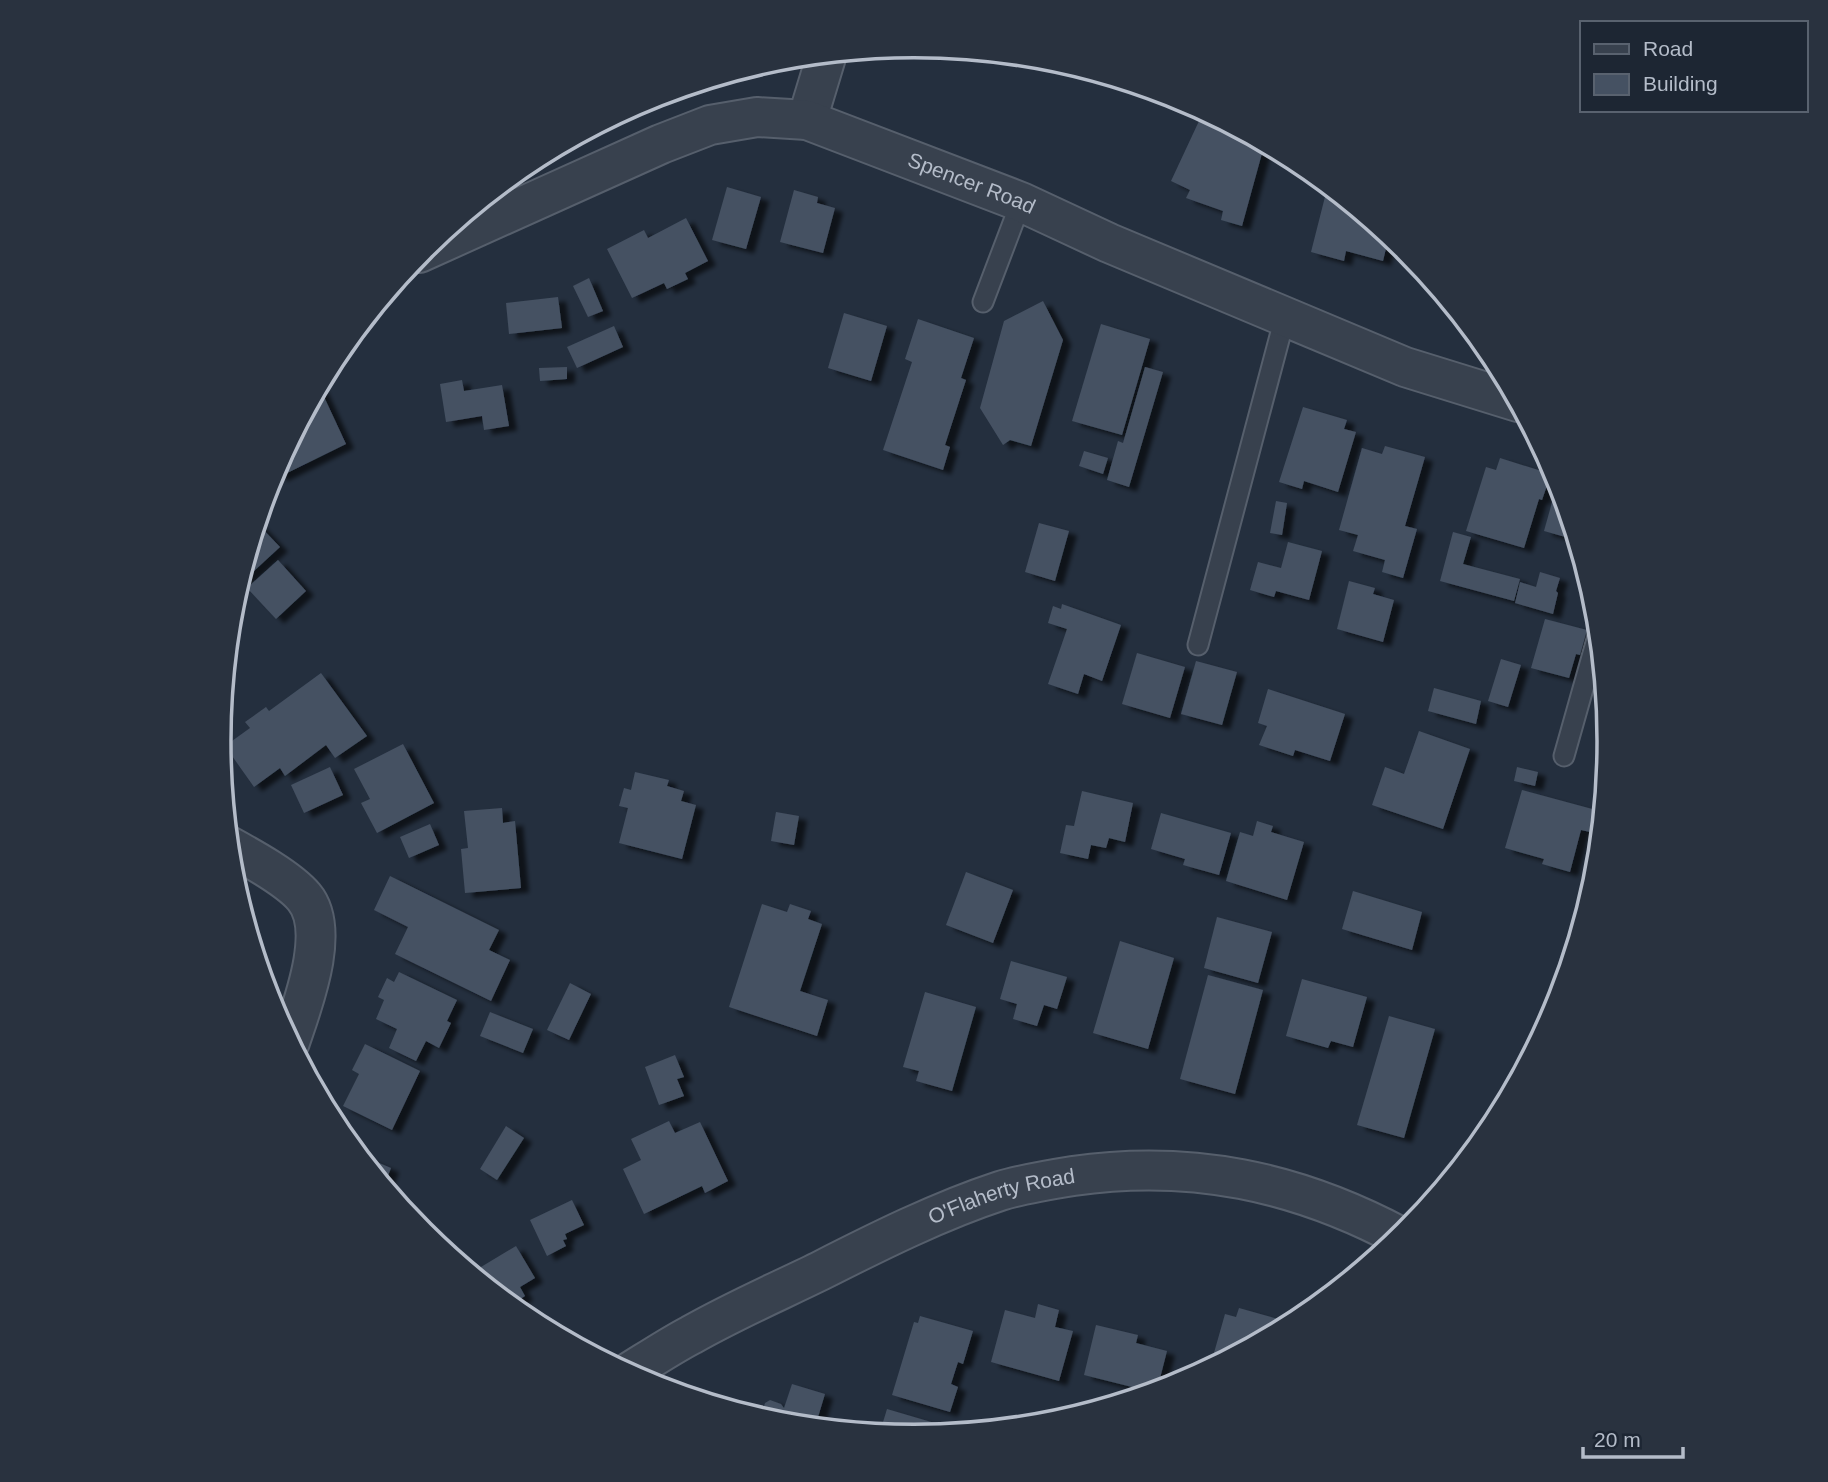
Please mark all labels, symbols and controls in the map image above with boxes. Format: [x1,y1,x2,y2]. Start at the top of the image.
legend [1580,21,1807,112]
text: Road [1643,37,1693,60]
text: Building [1643,72,1718,95]
street label: Spencer Road [905,148,1039,218]
street label: O'Flaherty Road [924,1164,1077,1228]
scale bar [1583,1416,1683,1460]
text: 20 m [1594,1428,1641,1451]

